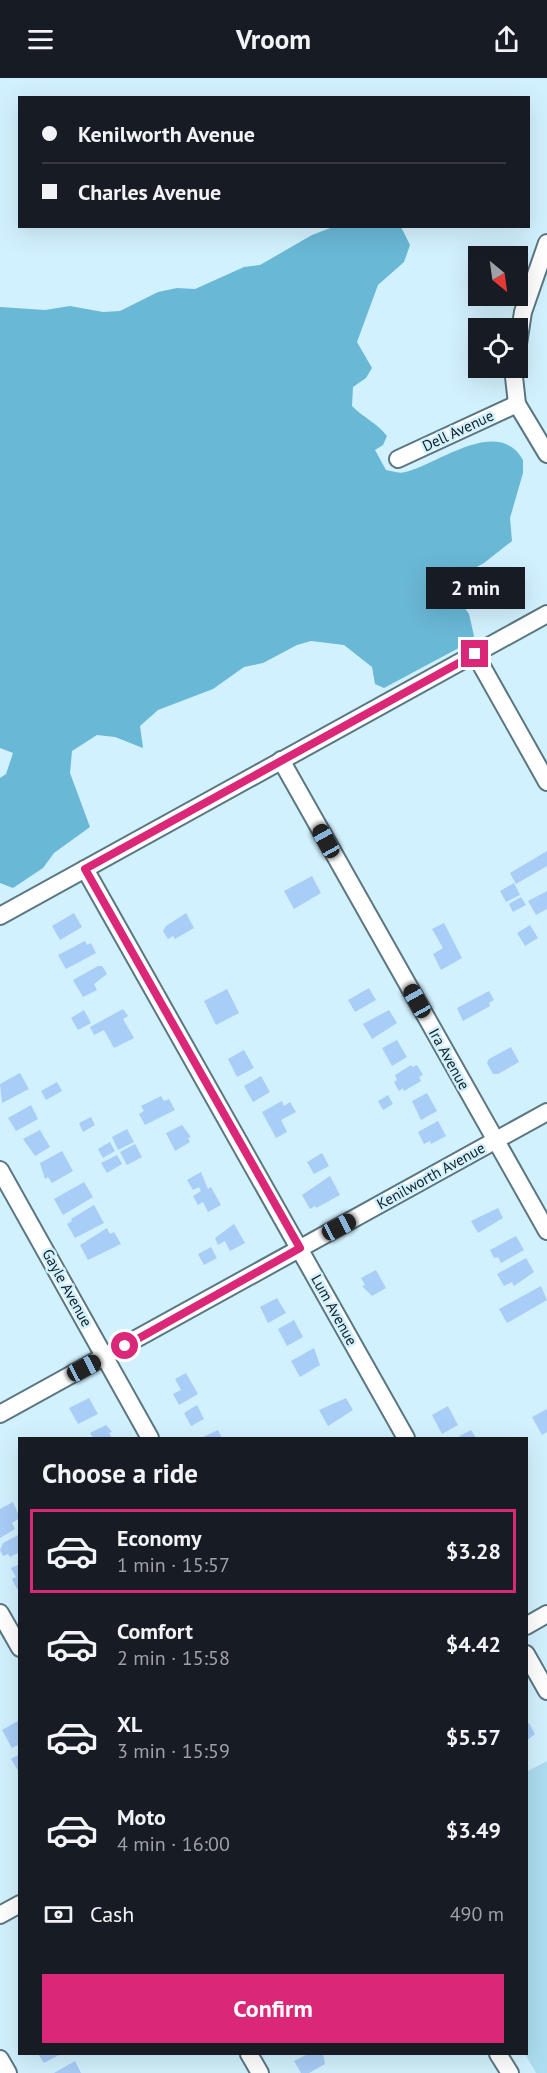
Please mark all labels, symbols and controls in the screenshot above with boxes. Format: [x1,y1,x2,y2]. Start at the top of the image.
text: Vroom [236,22,311,56]
icon: menu [24,23,57,56]
icon: share [490,23,523,56]
text: Kenilworth Avenue [78,120,255,148]
text: Charles Avenue [78,178,221,206]
north arrow [468,246,528,306]
map controls [468,246,528,378]
button: locate [468,318,528,378]
street label: Dell Avenue [419,406,496,455]
callout: 2 min [426,567,524,609]
text: 2 min [451,575,500,601]
route end [461,640,488,667]
car [309,821,343,861]
car [400,981,434,1021]
street label: Ira Avenue [425,1025,474,1093]
street label: Kenilworth Avenue [373,1138,488,1213]
car [319,1211,359,1243]
street label: Gayle Avenue [38,1246,97,1330]
street label: Lum Avenue [307,1271,362,1349]
route start [111,1332,138,1359]
car [64,1352,104,1384]
text: Choose a ride [42,1456,198,1490]
icon: car [45,1524,99,1578]
text: Economy [117,1524,201,1552]
text: $3.28 [446,1537,501,1565]
text: 1 min · 15:57 [117,1552,230,1578]
icon: car [45,1617,99,1671]
text: Comfort [117,1617,193,1645]
text: $4.42 [446,1630,501,1658]
text: 2 min · 15:58 [117,1645,230,1671]
icon: car [45,1710,99,1764]
text: XL [117,1710,142,1738]
text: $5.57 [446,1723,501,1751]
text: 3 min · 15:59 [117,1738,230,1764]
icon: car [45,1803,99,1857]
text: Moto [117,1803,166,1831]
text: $3.49 [446,1816,501,1844]
text: 4 min · 16:00 [117,1831,230,1857]
icon: cash [42,1898,75,1931]
text: Cash [90,1900,134,1928]
text: 490 m [450,1901,504,1927]
button: Confirm [42,1974,504,2043]

